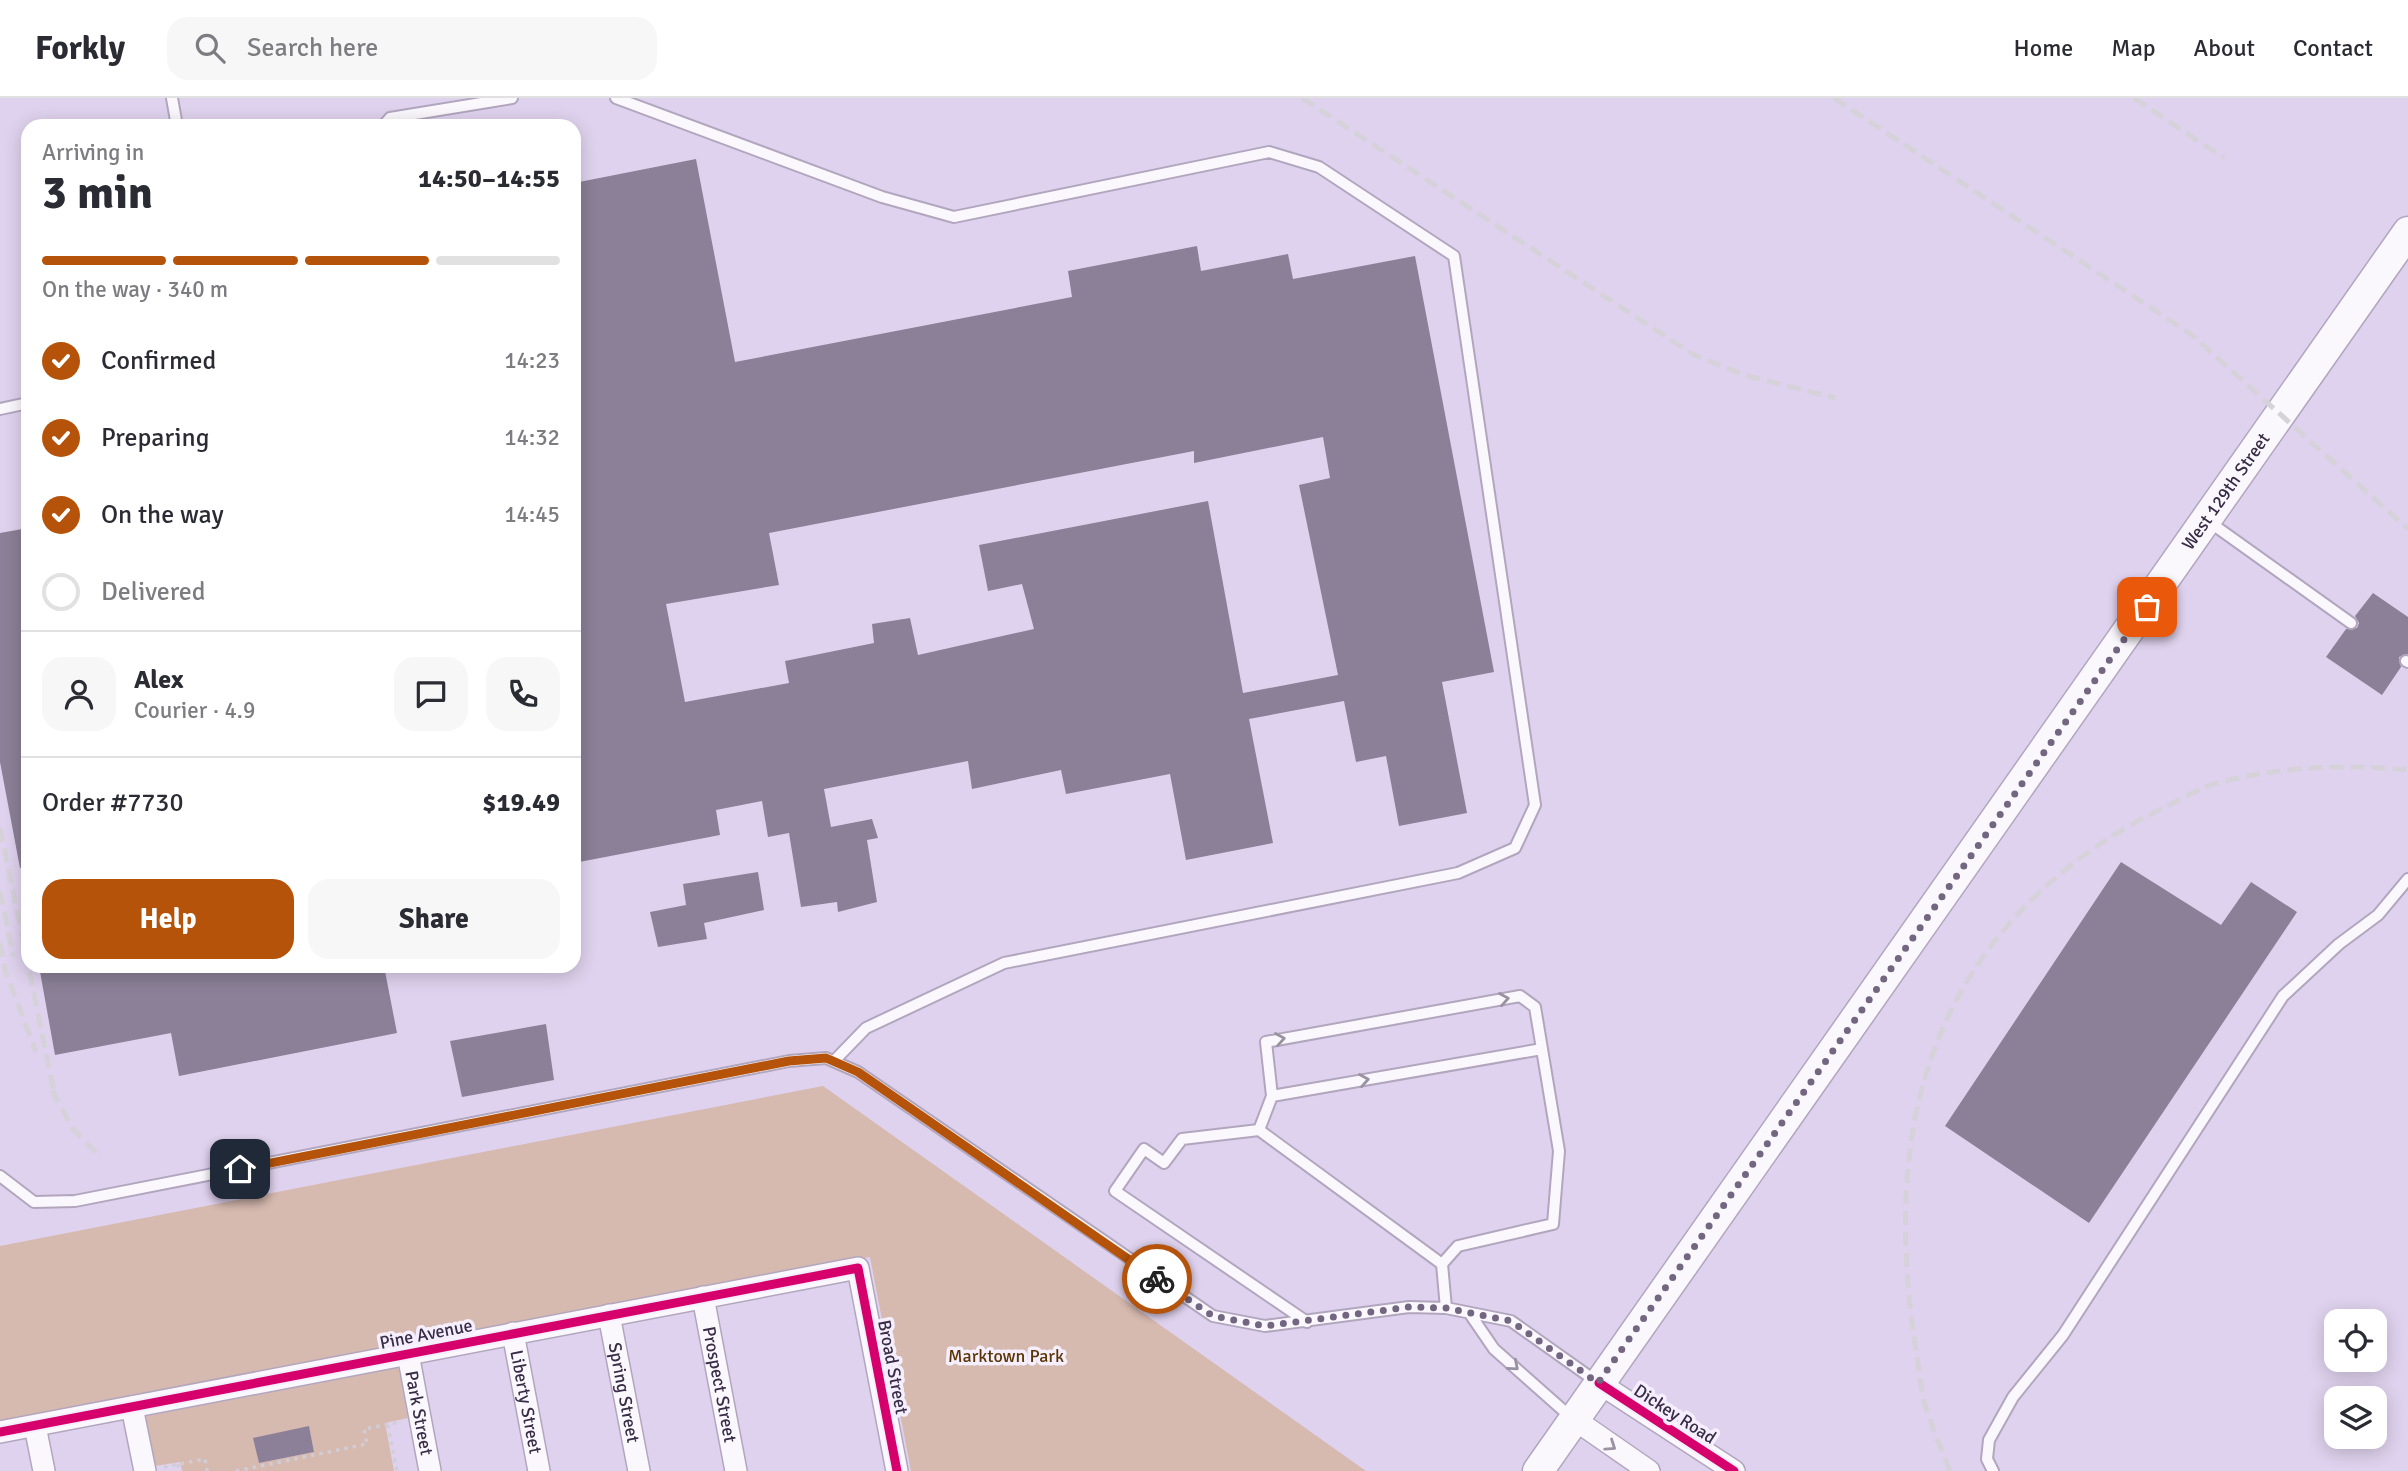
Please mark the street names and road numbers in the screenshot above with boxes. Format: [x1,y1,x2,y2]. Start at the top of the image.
street label: West 129th Street [2177,429,2275,554]
street label: Pine Avenue [378,1314,474,1354]
street label: Broad Street [873,1318,913,1416]
street label: Prospect Street [698,1325,741,1444]
street label: Spring Street [604,1341,644,1445]
street label: Liberty Street [505,1348,547,1456]
street label: Park Street [400,1369,438,1457]
street label: Dickey Road [1630,1379,1720,1449]

